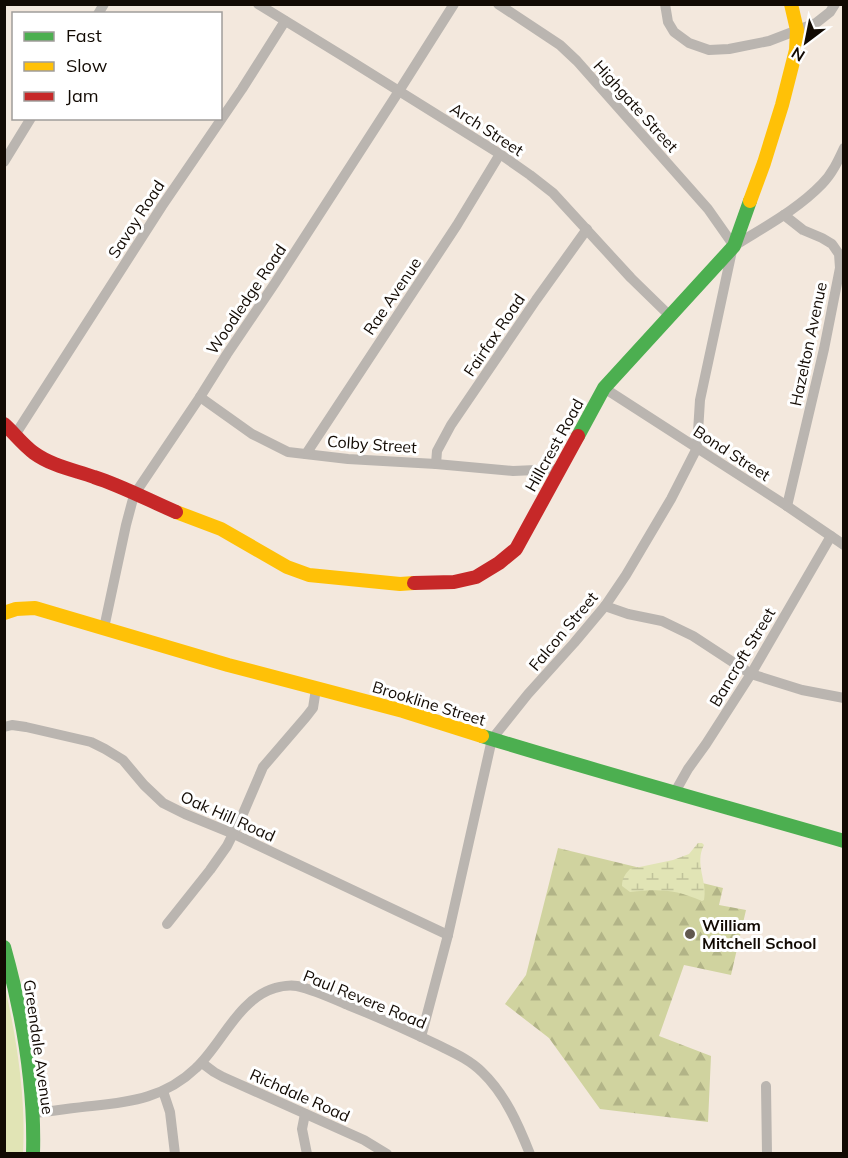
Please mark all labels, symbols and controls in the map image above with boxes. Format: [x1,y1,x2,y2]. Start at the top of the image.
legend [12,12,222,120]
north arrow [776,12,836,72]
text: Fast [66,24,102,47]
text: N [788,43,808,66]
text: Slow [66,54,108,77]
street label: Highgate Street [589,56,683,156]
text: Jam [66,84,99,107]
street label: Arch Street [447,98,528,160]
street label: Savoy Road [103,176,169,262]
street label: Woodledge Road [202,240,290,358]
street label: Rae Avenue [359,253,425,339]
street label: Hazelton Avenue [785,280,831,408]
street label: Fairfax Road [459,290,529,380]
street label: Hillcrest Road [520,395,588,495]
street label: Bond Street [690,421,774,485]
street label: Colby Street [327,431,418,457]
street label: Falcon Street [524,587,602,674]
street label: Bancroft Street [705,604,780,710]
street label: Brookline Street [370,676,488,730]
street label: Oak Hill Road [178,786,278,846]
place label: William Mitchell School [702,915,816,953]
marker: William Mitchell School [683,927,697,941]
street label: Paul Revere Road [300,965,430,1033]
street label: Greendale Avenue [20,978,58,1116]
street label: Richdale Road [247,1064,353,1126]

